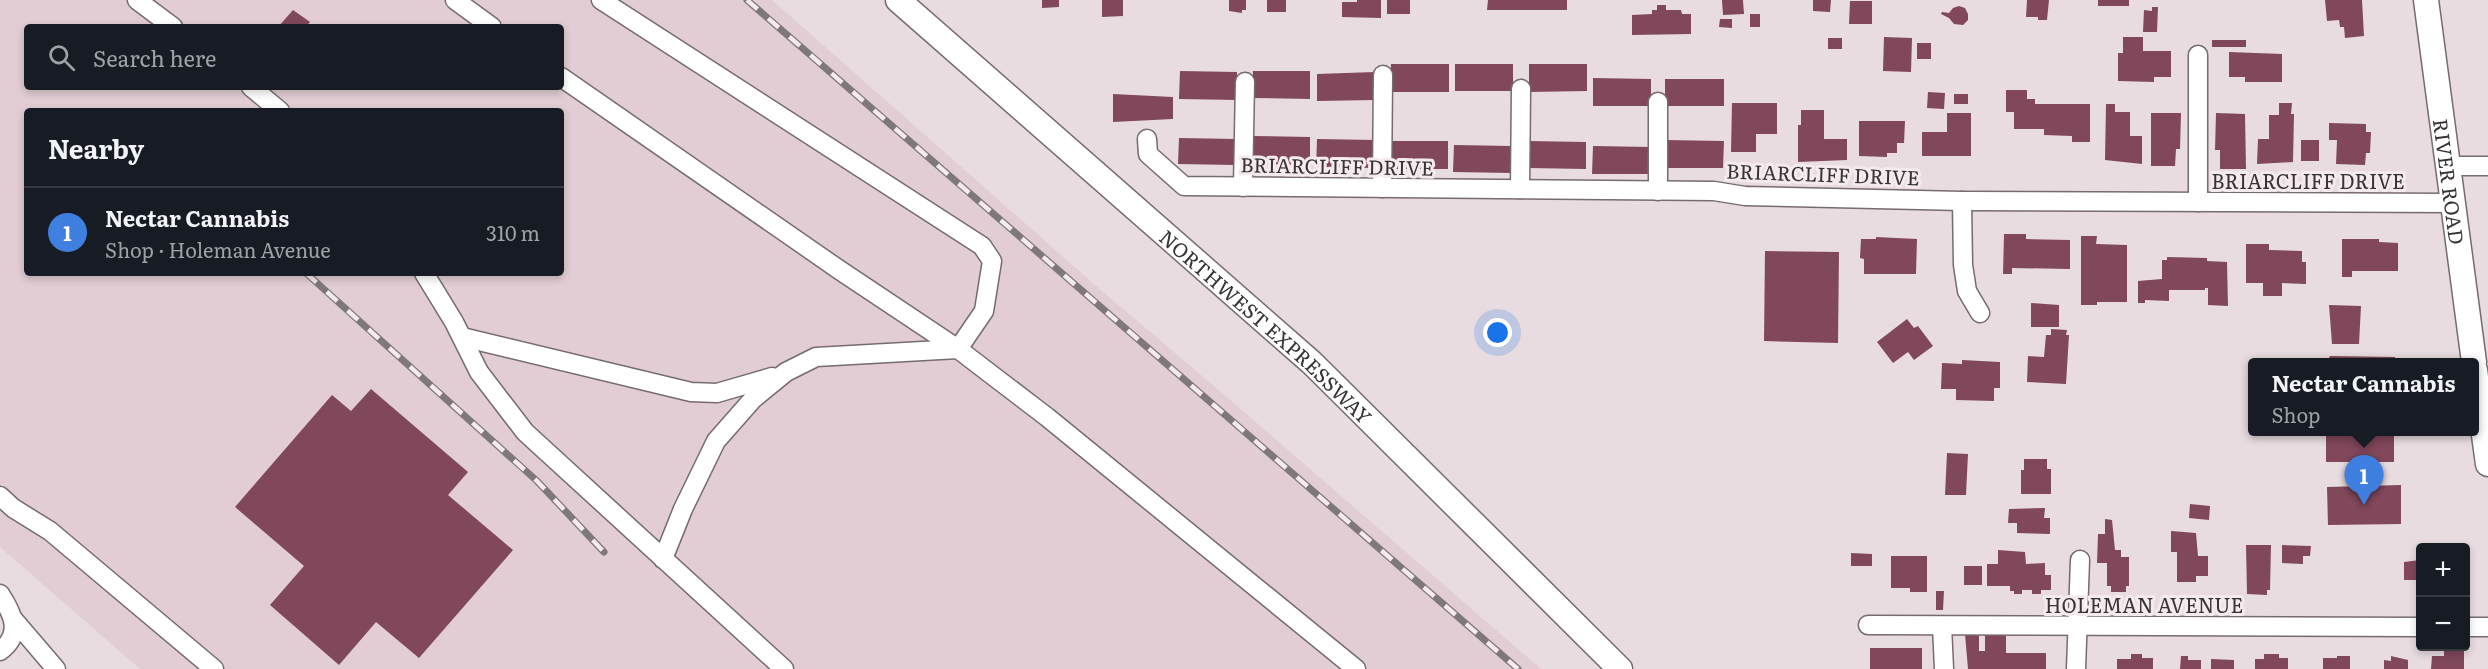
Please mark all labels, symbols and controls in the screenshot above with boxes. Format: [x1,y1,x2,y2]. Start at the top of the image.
search box [24,24,564,90]
icon: search [45,41,78,74]
text: Search here [93,41,216,74]
street label: RIVER ROAD [2427,117,2473,246]
text: Nearby [48,128,144,167]
street label: BRIARCLIFF DRIVE [1240,148,1434,182]
street label: BRIARCLIFF DRIVE [1726,155,1920,191]
street label: BRIARCLIFF DRIVE [2211,165,2405,195]
text: Nectar Cannabis [105,201,289,234]
text: 1 [63,217,72,247]
text: 310 m [486,217,540,247]
street label: NORTHWEST EXPRESSWAY [1154,222,1379,430]
text: Shop · Holeman Avenue [105,234,331,264]
your location [1483,318,1512,347]
popup [2248,358,2479,436]
text: Nectar Cannabis [2271,366,2456,399]
text: Shop [2271,399,2320,429]
pin: 1 [2344,456,2384,505]
map controls [2416,543,2470,651]
button: + [2416,543,2470,597]
street label: HOLEMAN AVENUE [2045,589,2243,619]
button: − [2416,597,2470,651]

